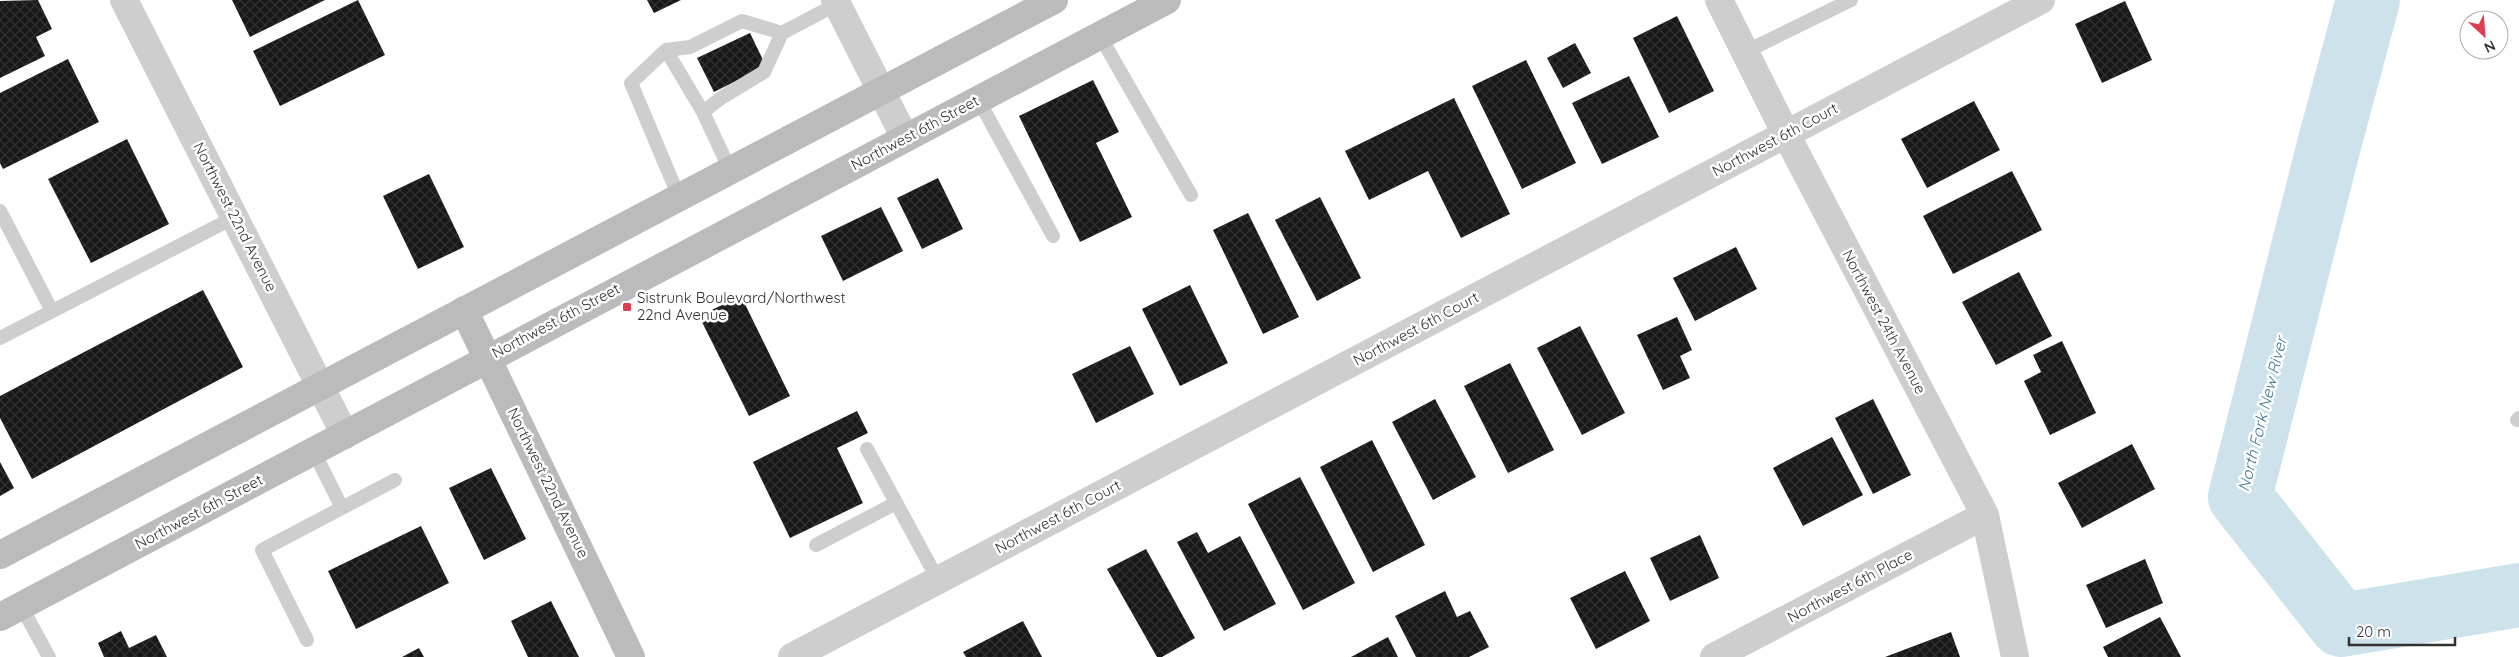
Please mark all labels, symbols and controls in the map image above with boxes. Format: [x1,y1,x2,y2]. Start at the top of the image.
north arrow [2459,10,2509,60]
text: N [2481,36,2498,57]
street label: Northwest 6th Street [848,91,982,174]
street label: Northwest 6th Court [1709,98,1841,181]
street label: Northwest 22nd Avenue [190,139,281,295]
street label: Northwest 24th Avenue [1838,247,1930,397]
street label: Northwest 6th Street [489,279,623,362]
street label: Northwest 6th Court [1350,287,1482,370]
place label: Sistrunk Boulevard/Northwest 22nd Avenue [637,288,846,324]
marker: Sistrunk Boulevard/Northwest 22nd Avenue [621,301,633,313]
water label: North Fork New River [2233,333,2291,493]
street label: Northwest 22nd Avenue [504,404,593,561]
street label: Northwest 6th Street [132,470,266,553]
street label: Northwest 6th Court [992,475,1124,558]
street label: Northwest 6th Place [1784,545,1916,627]
scale bar [2349,614,2455,646]
text: 20 m [2356,622,2391,641]

